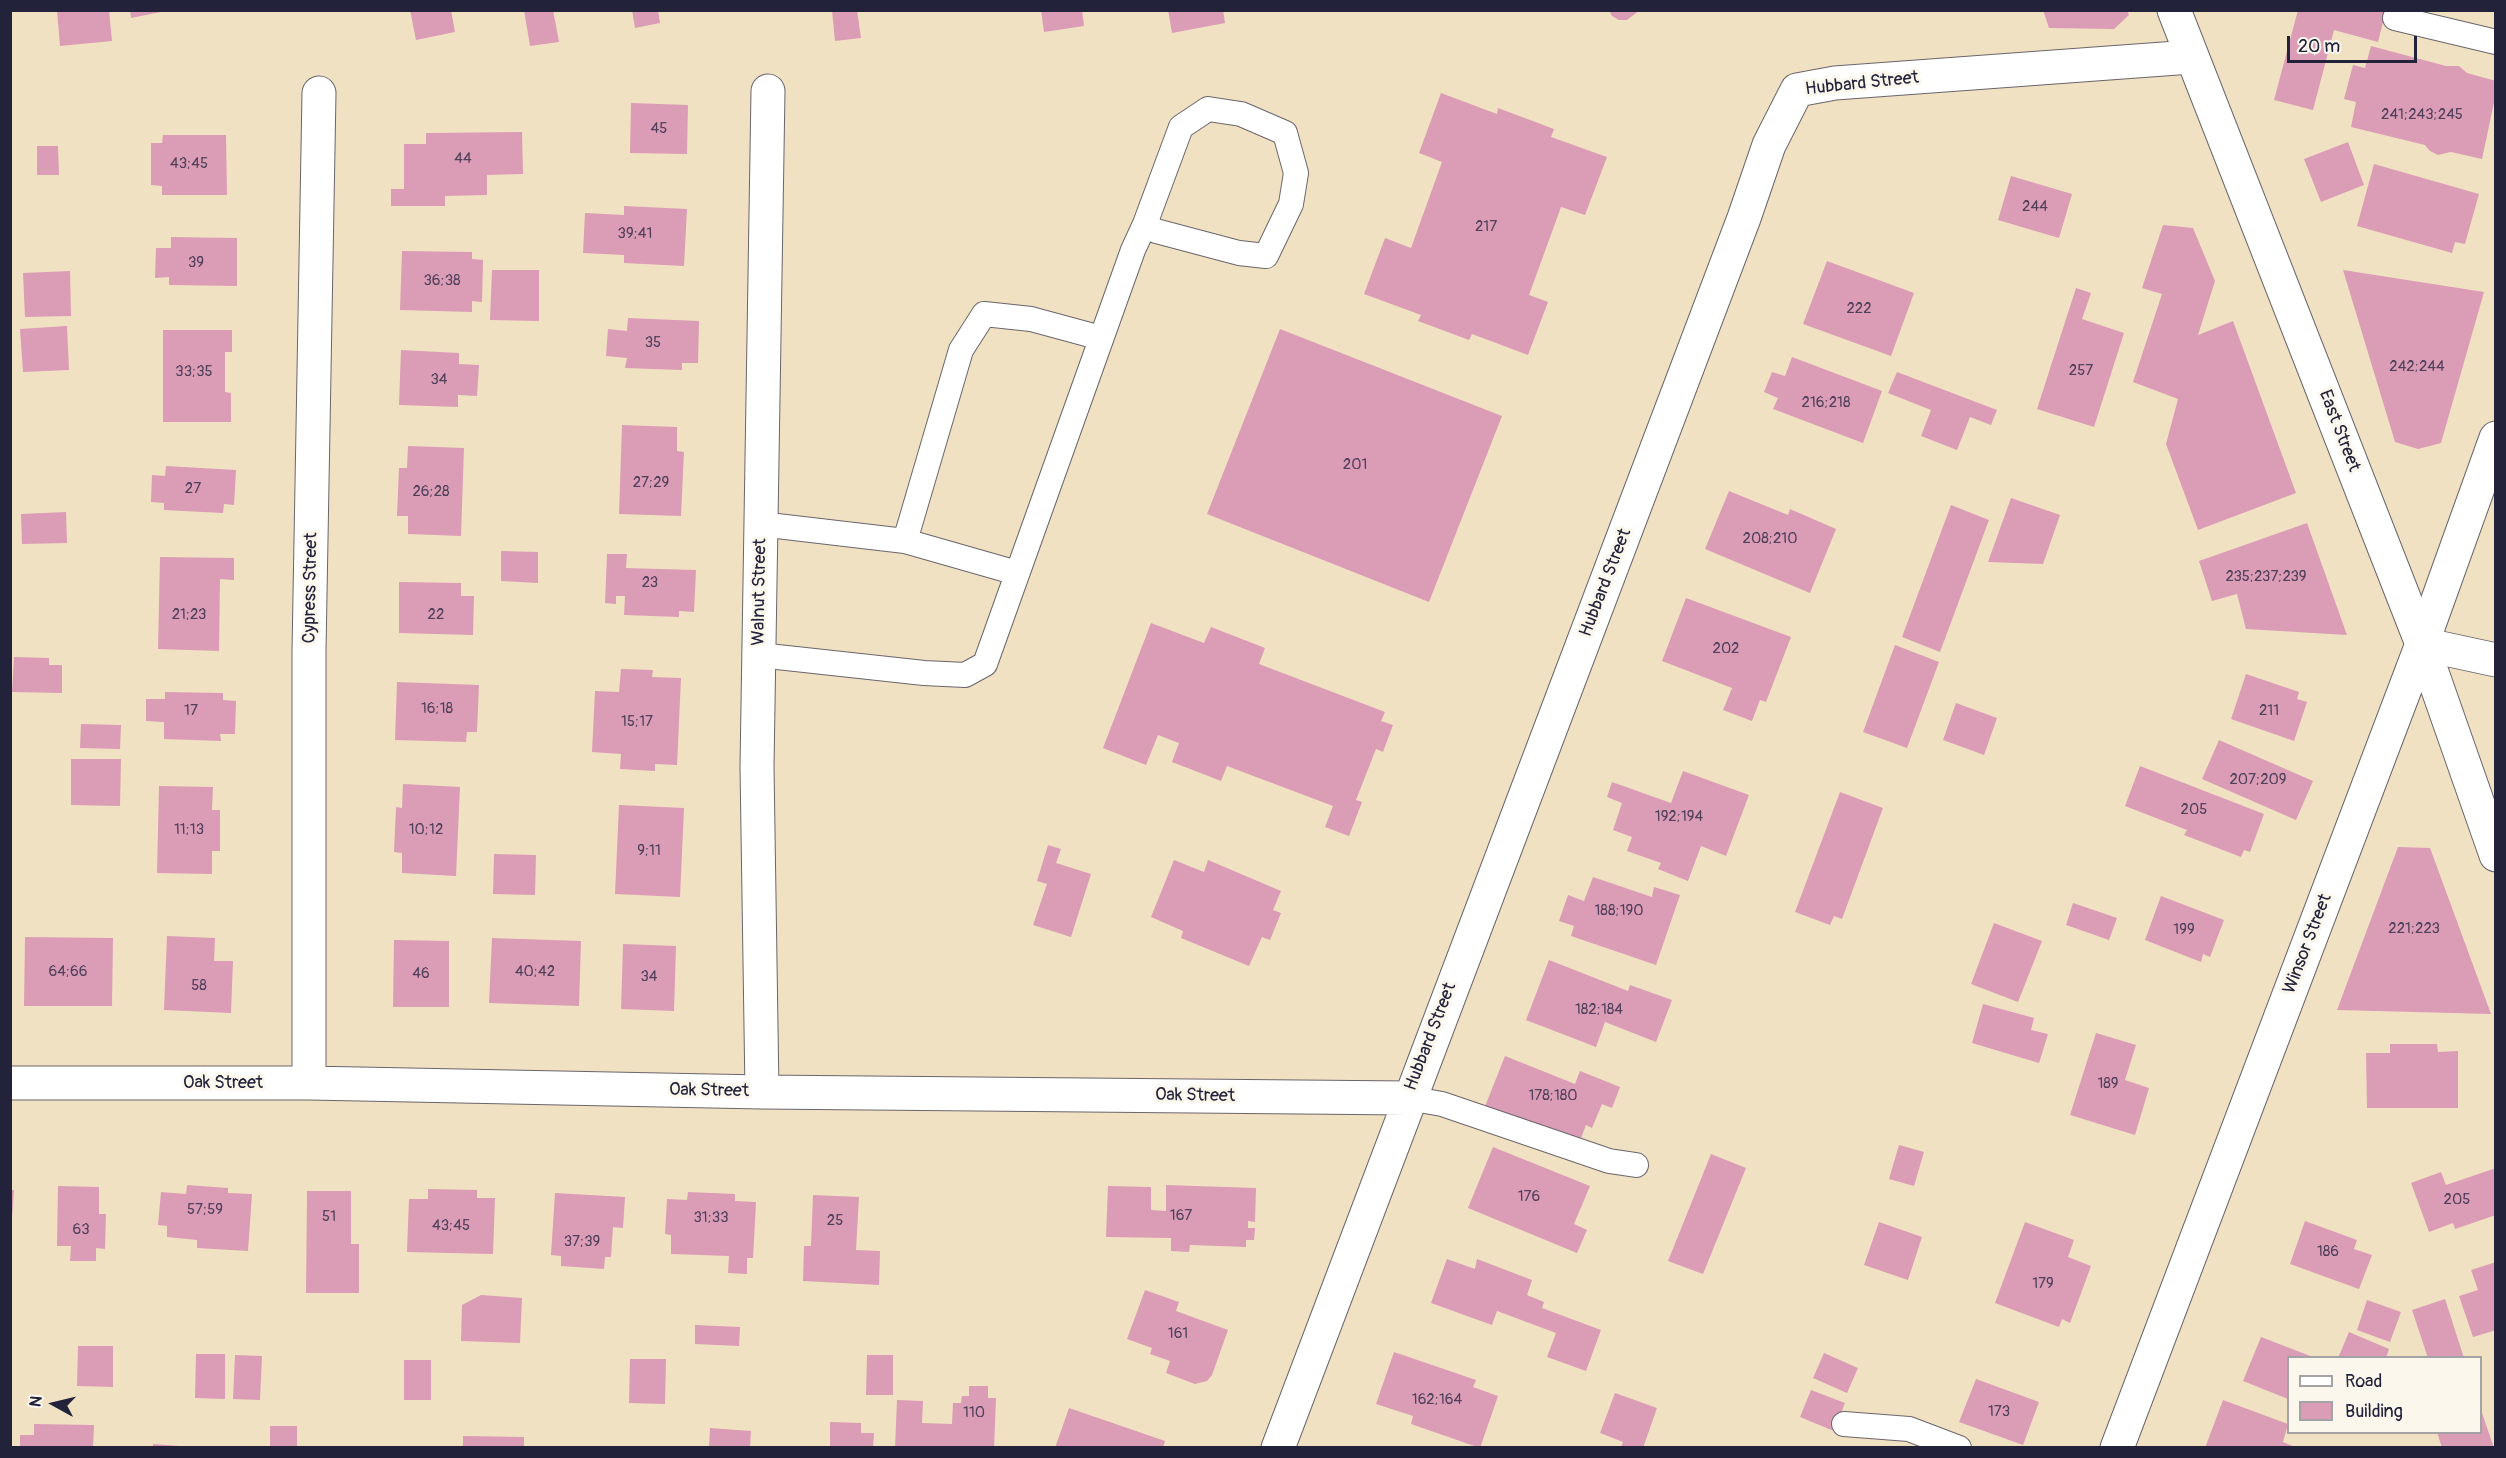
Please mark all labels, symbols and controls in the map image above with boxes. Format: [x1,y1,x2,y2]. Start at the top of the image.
scale bar [2290,24,2420,62]
text: 20 m [2298,35,2340,58]
street label: Hubbard Street [1804,67,1920,101]
house number: 241;243;245 [2381,106,2463,124]
house number: 45 [651,120,667,138]
house number: 44 [454,150,472,168]
house number: 43;45 [170,155,208,173]
house number: 244 [2022,198,2048,216]
house number: 217 [1475,218,1497,236]
house number: 39;41 [618,225,652,243]
house number: 39 [188,254,204,272]
house number: 36;38 [423,272,461,290]
house number: 222 [1846,300,1872,318]
house number: 35 [645,334,661,352]
house number: 242;244 [2389,358,2445,376]
house number: 257 [2069,362,2093,380]
house number: 33;35 [175,363,213,381]
house number: 34 [430,371,448,389]
street label: East Street [2314,387,2364,475]
house number: 216;218 [1802,394,1850,412]
house number: 201 [1343,456,1367,474]
house number: 27;29 [633,474,669,492]
house number: 27 [185,480,201,498]
house number: 26;28 [412,483,450,501]
street label: Hubbard Street [1575,526,1637,640]
house number: 208;210 [1743,530,1797,548]
street label: Cypress Street [299,532,323,644]
street label: Walnut Street [748,538,772,646]
house number: 235;237;239 [2225,568,2307,586]
house number: 23 [642,574,658,592]
house number: 21;23 [172,606,206,624]
house number: 22 [428,606,444,624]
house number: 202 [1712,640,1740,658]
house number: 16;18 [421,700,453,718]
house number: 17 [184,702,198,720]
house number: 211 [2259,702,2279,720]
house number: 15;17 [621,713,653,731]
house number: 207;209 [2229,771,2287,789]
house number: 205 [2181,801,2207,819]
house number: 192;194 [1655,808,1703,826]
house number: 11;13 [174,821,204,839]
house number: 10;12 [409,821,443,839]
house number: 9;11 [637,842,661,860]
street label: Winsor Street [2279,891,2337,997]
house number: 188;190 [1595,902,1643,920]
house number: 221;223 [2388,920,2440,938]
house number: 199 [2173,921,2195,939]
house number: 64;66 [48,963,88,981]
house number: 40;42 [515,963,555,981]
house number: 46 [412,965,430,983]
house number: 34 [640,968,658,986]
house number: 58 [191,977,207,995]
street label: Hubbard Street [1400,980,1462,1094]
house number: 182;184 [1575,1001,1623,1019]
street label: Oak Street [183,1072,263,1094]
house number: 189 [2097,1075,2119,1093]
street label: Oak Street [669,1080,749,1102]
street label: Oak Street [1155,1085,1235,1107]
house number: 178;180 [1528,1087,1578,1105]
house number: 176 [1518,1188,1540,1206]
house number: 205 [2444,1191,2470,1209]
house number: 57;59 [187,1201,223,1219]
house number: 167 [1170,1207,1192,1225]
house number: 51 [322,1208,336,1226]
house number: 31;33 [693,1209,729,1227]
house number: 25 [827,1212,843,1230]
house number: 43;45 [432,1217,470,1235]
house number: 63 [72,1221,90,1239]
house number: 37;39 [564,1233,600,1251]
house number: 186 [2317,1243,2339,1261]
house number: 179 [2032,1275,2054,1293]
house number: 161 [1168,1325,1188,1343]
legend [2287,1356,2482,1434]
text: Road [2345,1370,2382,1393]
north arrow [24,1374,84,1434]
house number: 162;164 [1412,1391,1462,1409]
text: N [26,1395,47,1408]
text: Building [2345,1400,2403,1423]
house number: 173 [1988,1403,2010,1421]
house number: 110 [963,1404,985,1422]

